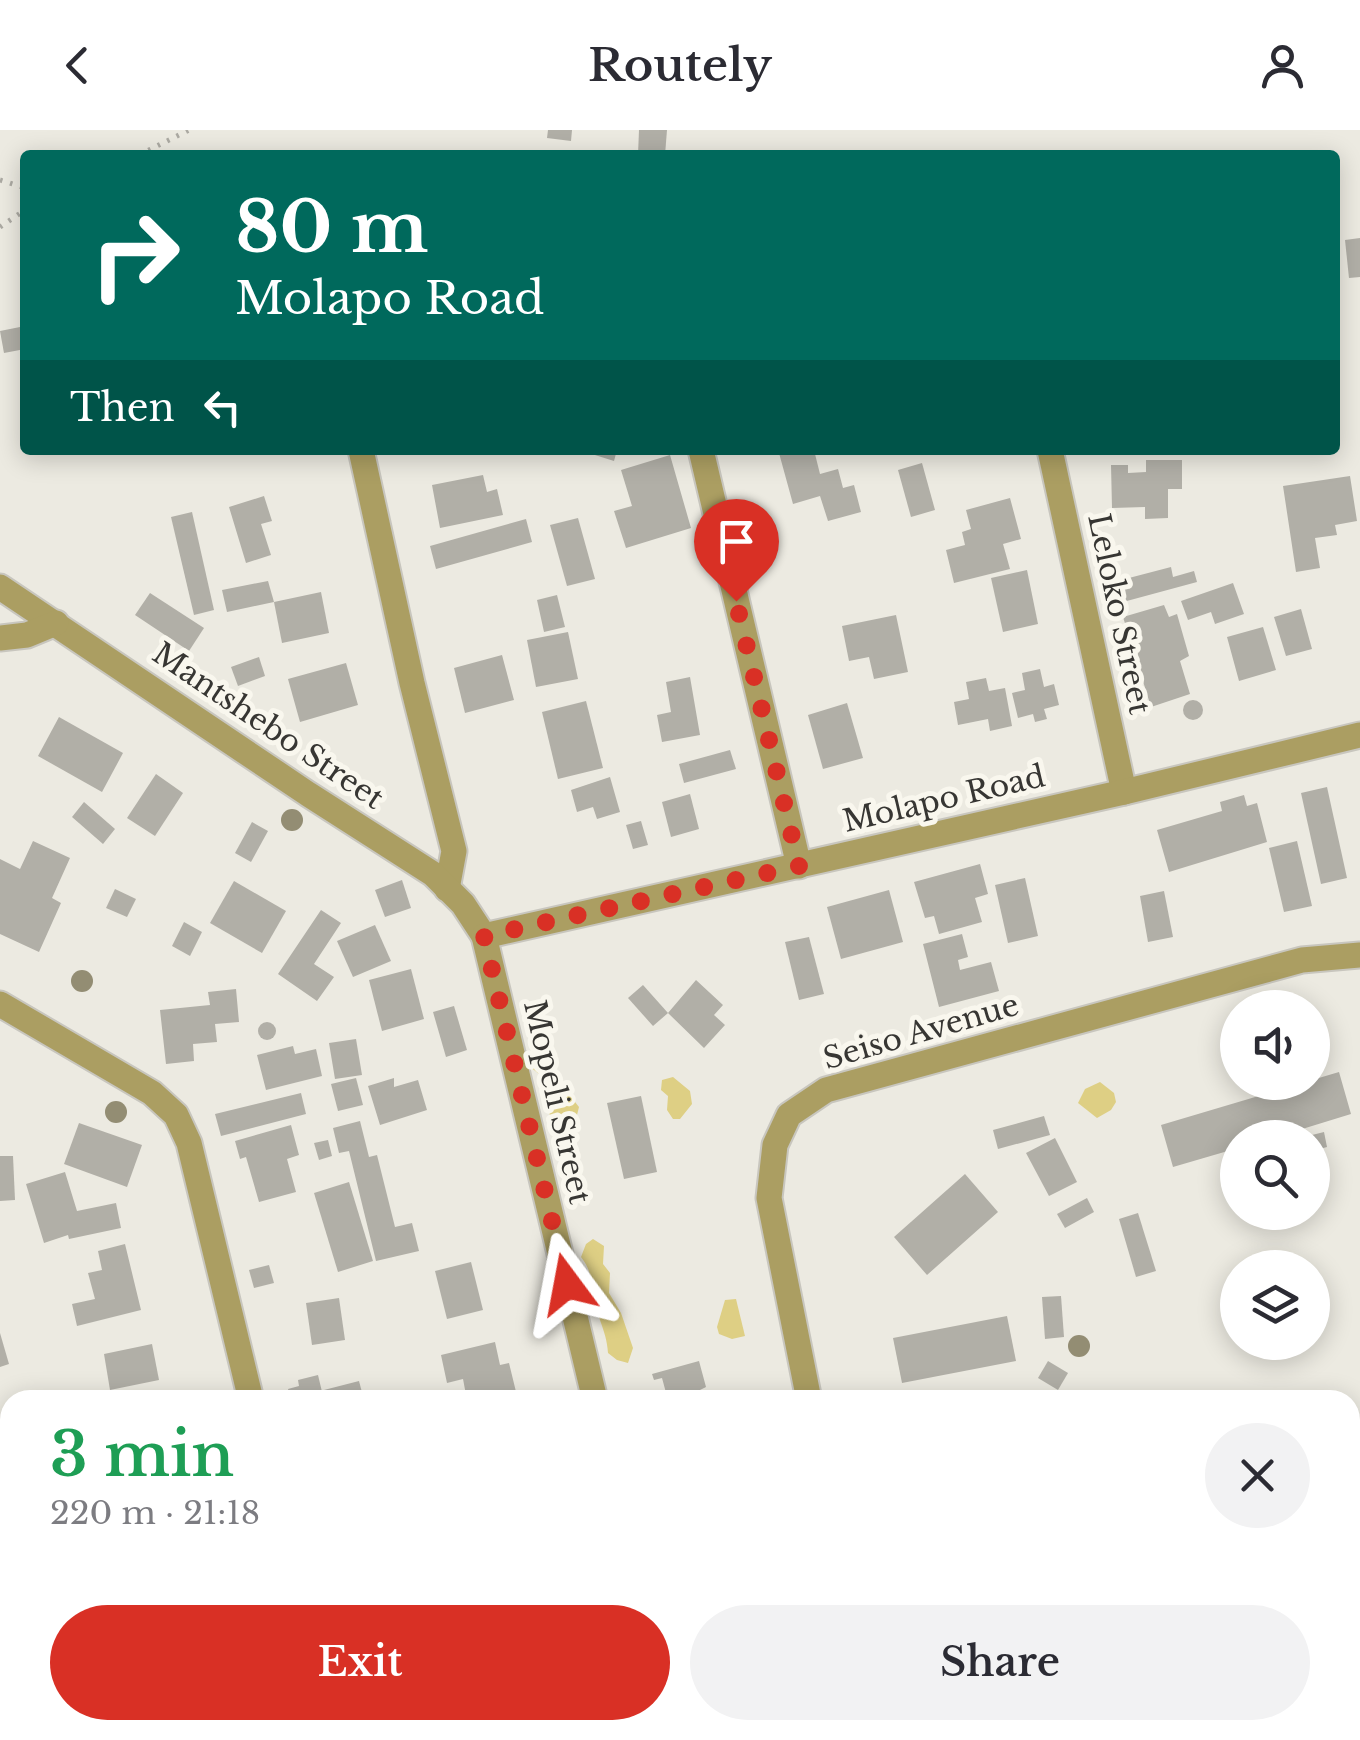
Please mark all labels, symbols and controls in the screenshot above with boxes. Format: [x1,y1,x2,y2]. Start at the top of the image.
text: Routely [588,37,772,93]
icon: back [50,38,105,93]
icon: person [1255,38,1310,93]
text: 80 m [235,184,428,271]
icon: right [70,190,200,320]
text: Molapo Road [235,270,544,326]
icon: left [195,380,250,435]
text: Then [70,384,175,431]
pin [694,499,779,602]
street label: Leloko Street [1080,510,1159,718]
icon: arrive [709,514,764,569]
street label: Mantshebo Street [146,635,391,817]
street label: Molapo Road [839,757,1049,840]
street label: Seiso Avenue [819,986,1023,1077]
map controls [1220,990,1330,1360]
button: sound [1220,990,1330,1100]
street label: Mopeli Street [516,996,599,1208]
button: search [1220,1120,1330,1230]
position arrow [515,1232,619,1336]
button: layers [1220,1250,1330,1360]
text: 3 min [50,1418,234,1492]
button: close [1205,1423,1310,1528]
text: 220 m · 21:18 [50,1493,260,1533]
button: Exit [50,1605,670,1720]
button: Share [690,1605,1310,1720]

